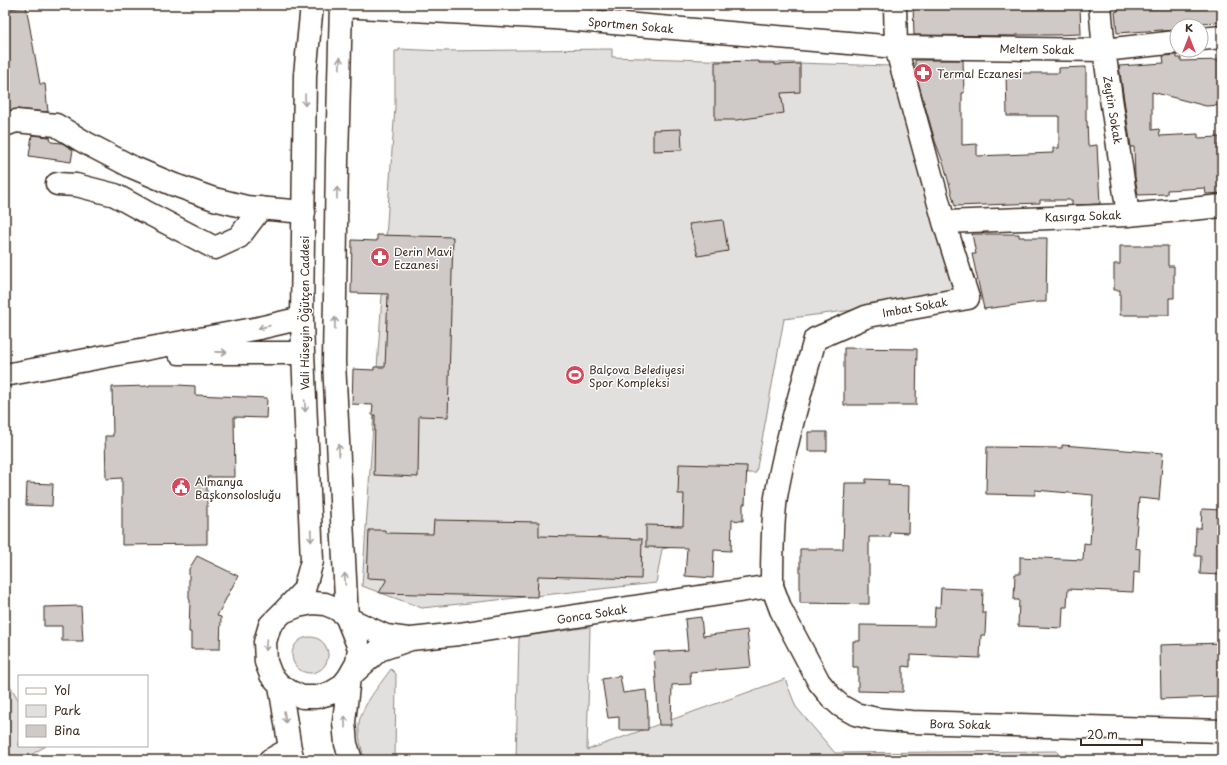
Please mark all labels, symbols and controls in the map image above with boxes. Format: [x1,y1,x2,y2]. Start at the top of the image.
street label: Sportmen Sokak [587,13,675,37]
north arrow [1169,18,1209,58]
text: K [1185,19,1193,36]
street label: Meltem Sokak [999,40,1075,58]
one-way arrow [336,57,344,70]
pharmacy icon: Termal Eczanesi [912,62,934,84]
place label: Termal Eczanesi [937,65,1022,82]
street label: Zeytin Sokak [1099,75,1127,146]
one-way arrow [301,93,309,106]
one-way arrow [333,187,341,200]
street label: Kasırga Sokak [1044,206,1122,226]
street label: Vali Hüseyin Öğütçen Caddesi [296,236,313,390]
place label: Derin Mavi Eczanesi [394,243,452,273]
pharmacy icon: Derin Mavi Eczanesi [369,246,391,268]
street label: Imbat Sokak [881,293,950,321]
one-way arrow [331,317,339,330]
one-way arrow [258,323,271,331]
one-way arrow [214,348,227,356]
place label: Balçova Belediyesi Spor Kompleksi [589,361,685,391]
sports icon: Balçova Belediyesi Spor Kompleksi [564,364,586,386]
one-way arrow [302,399,309,412]
one-way arrow [335,444,343,457]
place label: Almanya Başkonsolosluğu [195,473,281,503]
public building icon: Almanya Başkonsolosluğu [170,476,192,498]
one-way arrow [308,529,315,542]
one-way arrow [342,573,349,586]
street label: Gonca Sokak [556,600,629,628]
one-way arrow [262,638,270,651]
legend [18,675,148,747]
text: Yol [54,681,70,699]
text: Park [54,701,81,719]
one-way arrow [281,710,289,723]
street label: Bora Sokak [929,715,992,733]
one-way arrow [341,716,349,729]
text: Bina [54,721,80,739]
scale bar [1081,721,1142,747]
text: 20 m [1087,725,1118,743]

